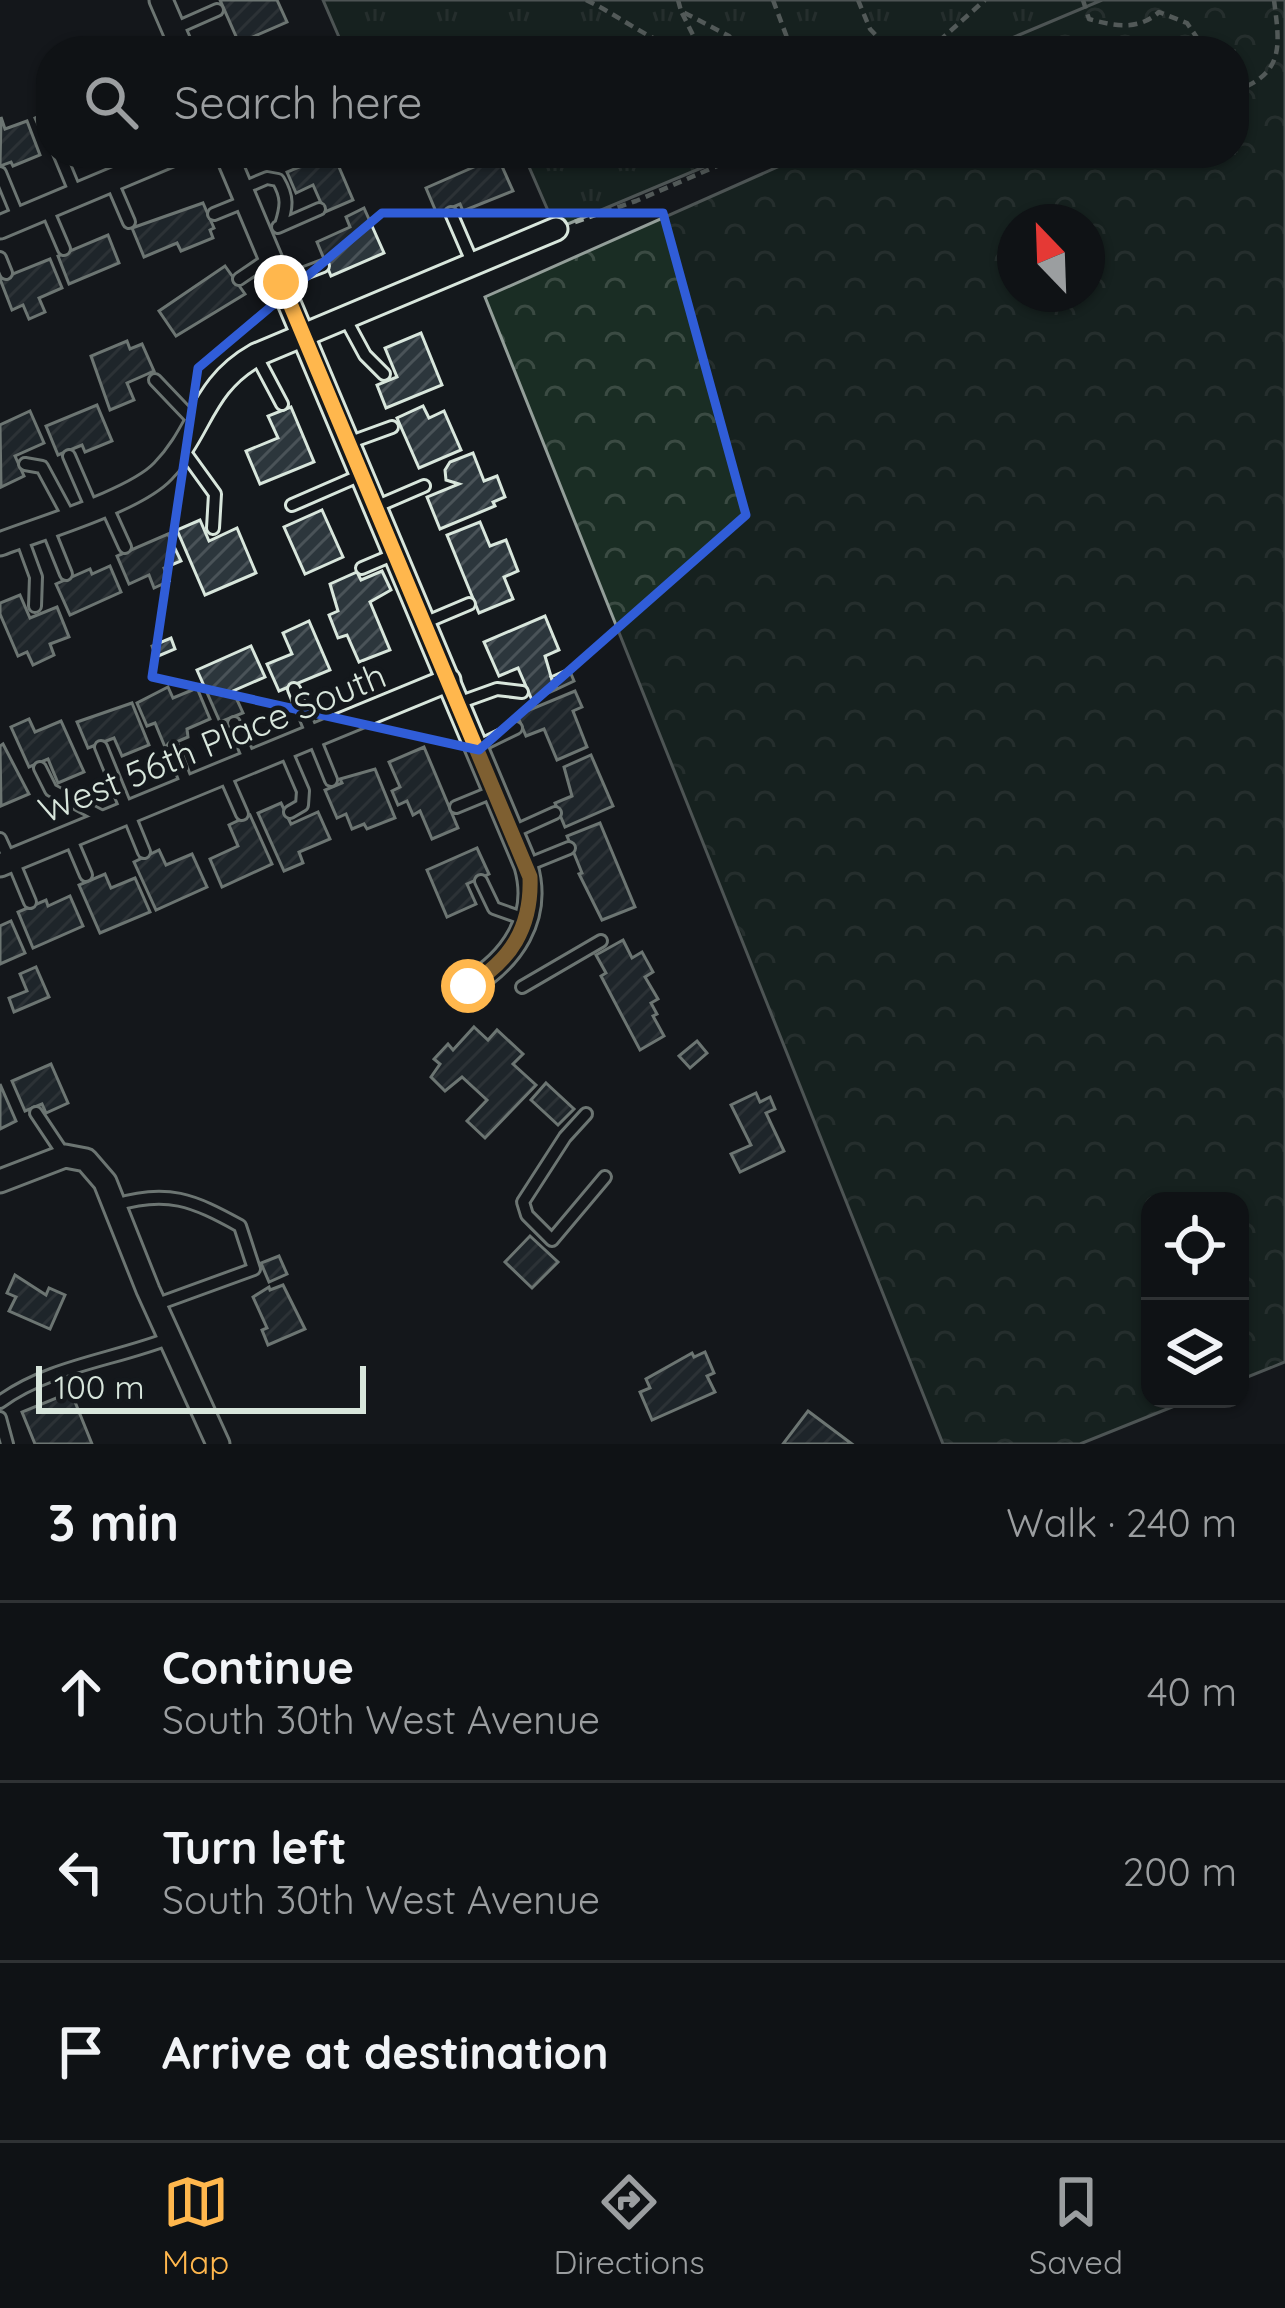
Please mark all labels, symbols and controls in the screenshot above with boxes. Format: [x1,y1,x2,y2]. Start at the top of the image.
search box [36,36,1249,168]
icon: search [78,69,144,135]
text: Search here [174,74,422,130]
north arrow [997,204,1105,312]
route end [254,255,308,309]
street label: West 56th Place South [32,652,392,832]
route start [441,959,495,1013]
map controls [1141,1192,1249,1408]
button: locate [1141,1192,1249,1300]
button: layers [1141,1300,1249,1408]
scale bar [36,1360,366,1413]
text: 100 m [54,1366,145,1407]
text: 3 min [48,1490,179,1554]
text: Walk · 240 m [1006,1498,1237,1547]
text: Continue [162,1639,354,1695]
icon: ahead [48,1659,114,1725]
text: 40 m [1147,1667,1237,1716]
text: South 30th West Avenue [162,1695,600,1744]
text: Turn left [162,1819,347,1875]
icon: left [48,1839,114,1905]
text: 200 m [1123,1847,1237,1896]
text: South 30th West Avenue [162,1875,600,1924]
icon: arrive [48,2019,114,2085]
text: Arrive at destination [162,2024,608,2080]
tab: Map [162,2169,229,2282]
tab: Directions [553,2169,705,2282]
tab: Saved [1029,2169,1123,2282]

